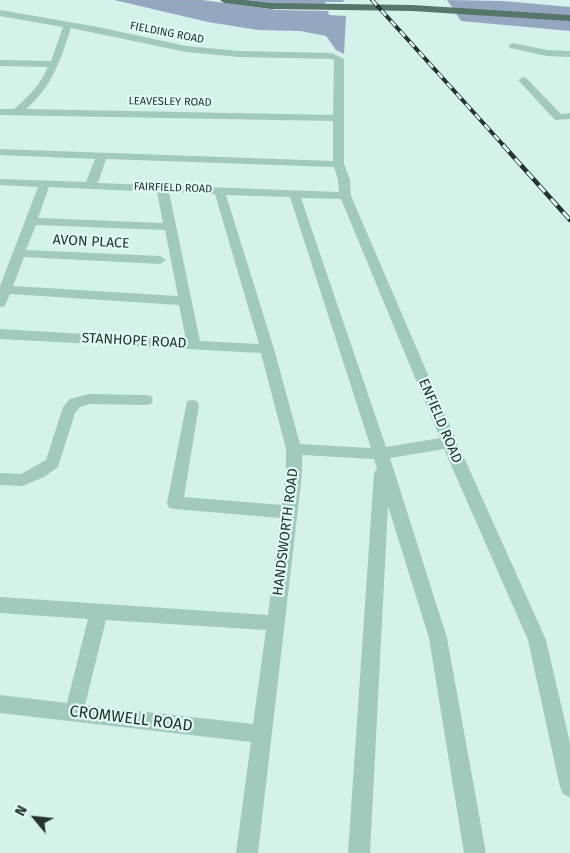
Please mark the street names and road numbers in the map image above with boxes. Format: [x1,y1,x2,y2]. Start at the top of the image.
street label: FIELDING ROAD [129,19,205,47]
street label: LEAVESLEY ROAD [128,95,212,109]
street label: FAIRFIELD ROAD [134,180,212,196]
street label: AVON PLACE [52,232,130,252]
street label: STANHOPE ROAD [81,330,187,352]
street label: ENFIELD ROAD [415,376,465,466]
street label: HANDSWORTH ROAD [270,467,302,597]
street label: CROMWELL ROAD [68,702,194,736]

